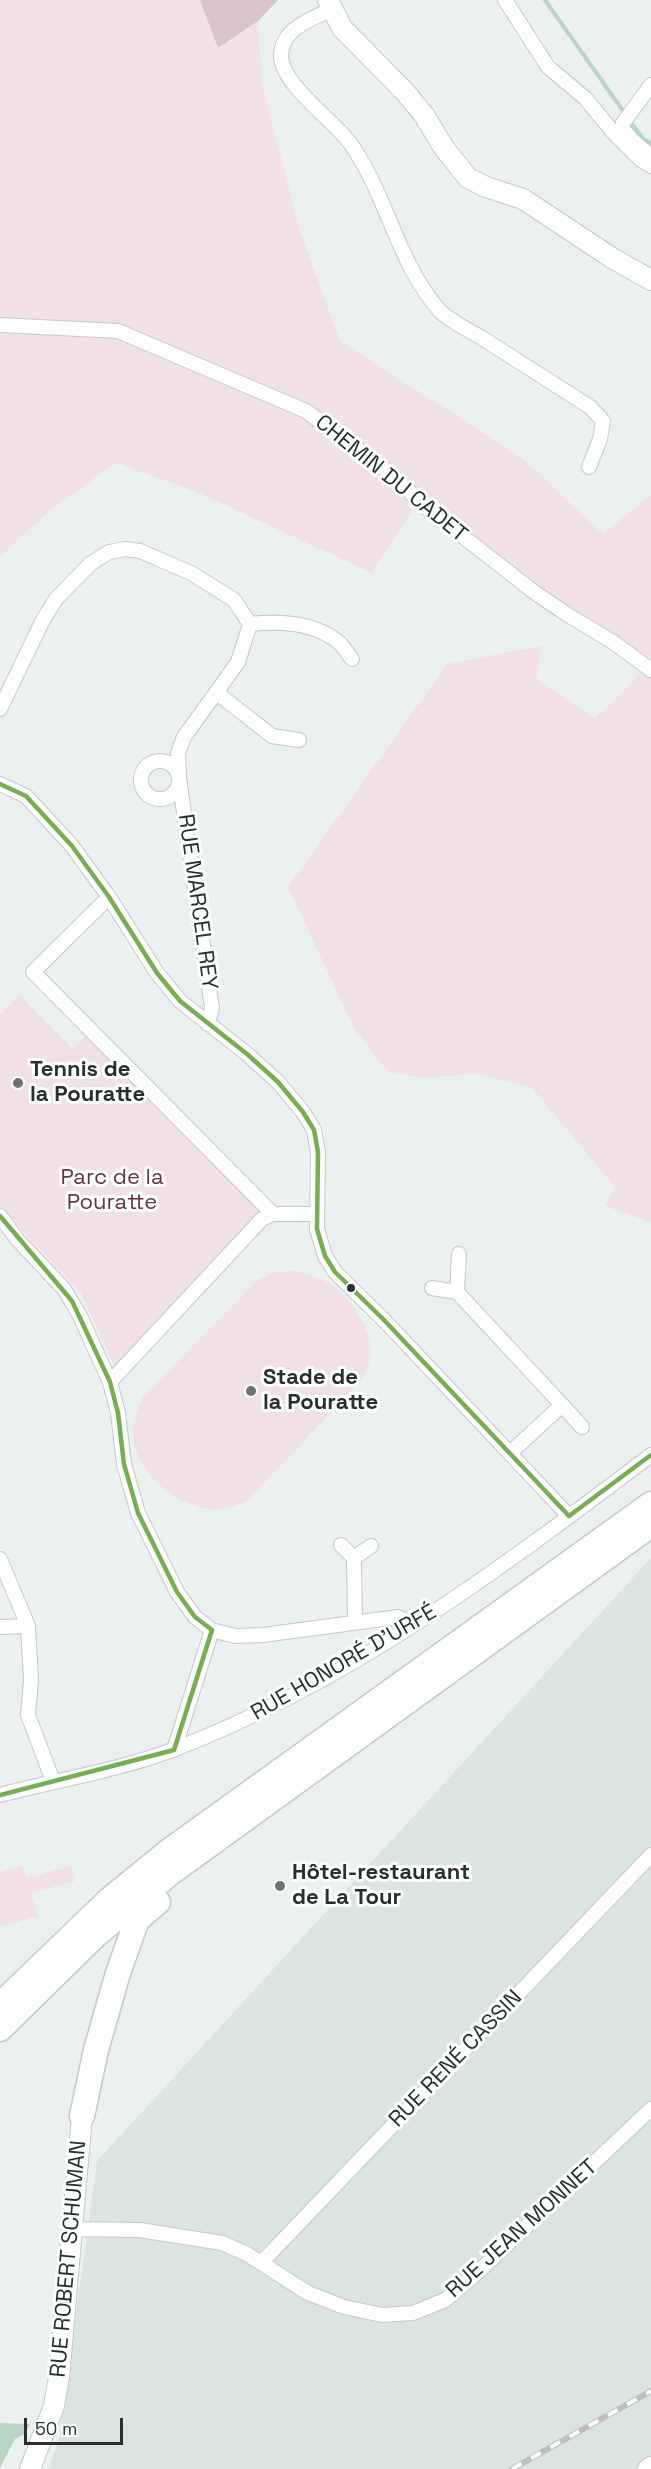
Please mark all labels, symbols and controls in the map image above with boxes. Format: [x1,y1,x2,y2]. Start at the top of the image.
street label: CHEMIN DU CADET [310,410,472,548]
street label: RUE MARCEL REY [172,812,222,992]
place label: Tennis de la Pouratte [30,1057,145,1108]
marker: Tennis de la Pouratte [11,1076,25,1090]
park label: Parc de la Pouratte [60,1165,164,1216]
unlabelled marker [345,1282,357,1294]
place label: Stade de la Pouratte [263,1365,378,1416]
marker: Stade de la Pouratte [244,1384,258,1398]
street label: RUE HONORÉ D'URFÉ [247,1599,441,1727]
place label: Hôtel-restaurant de La Tour [292,1860,470,1912]
marker: Hôtel-restaurant de La Tour [273,1879,287,1893]
street label: RUE RENÉ CASSIN [384,1985,528,2133]
street label: RUE ROBERT SCHUMAN [45,2139,93,2379]
street label: RUE JEAN MONNET [441,2154,603,2304]
scale bar [27,2406,126,2444]
text: 50 m [35,2417,77,2440]

